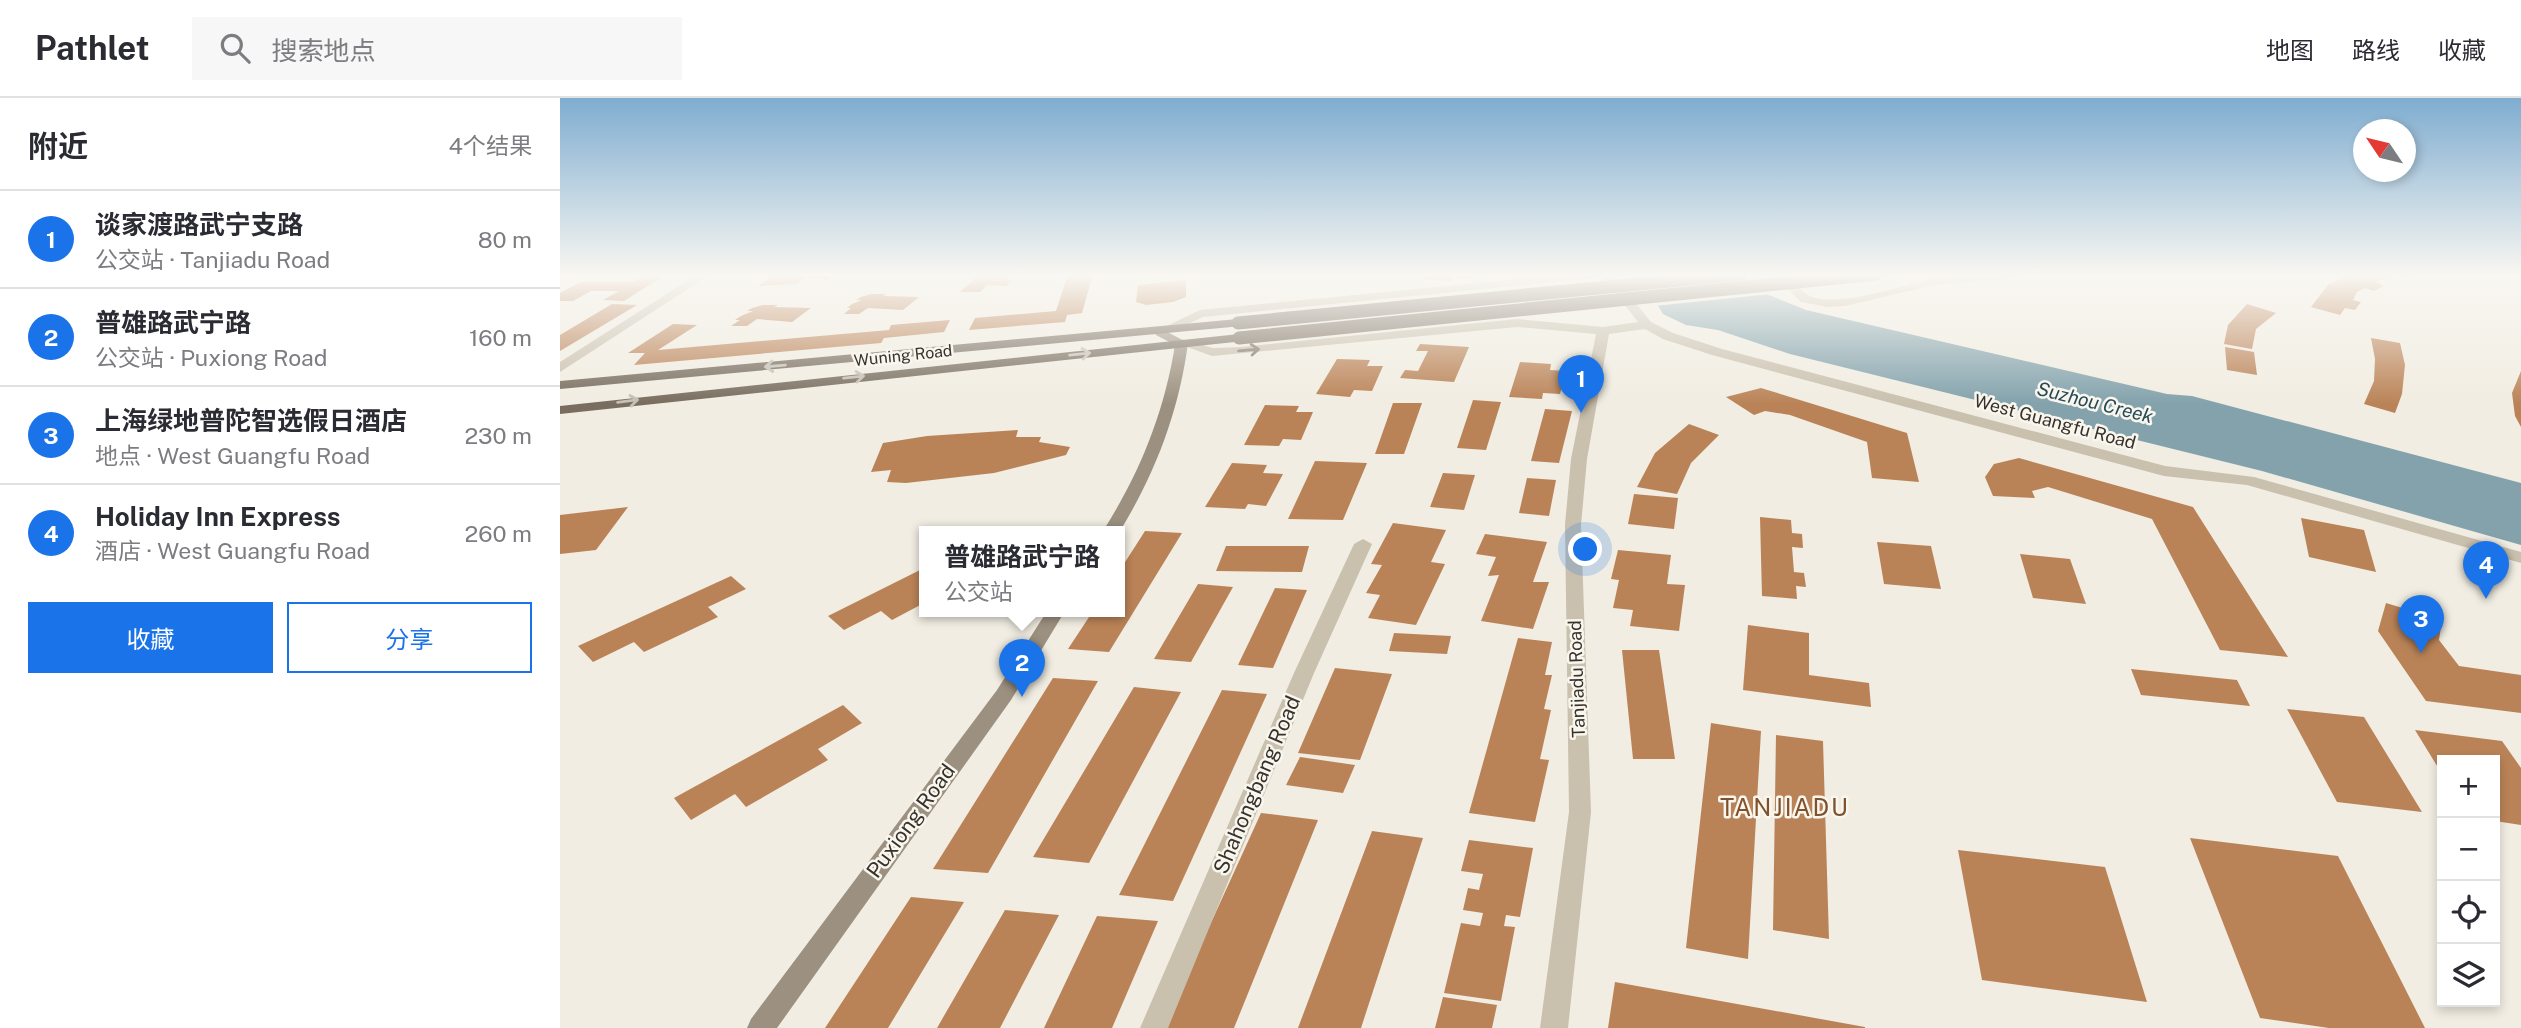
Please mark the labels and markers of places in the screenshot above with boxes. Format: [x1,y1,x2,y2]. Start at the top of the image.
pin: 1 [1558,355,1604,413]
pin: 4 [2463,541,2509,599]
pin: 3 [2398,595,2444,653]
pin: 2 [999,639,1045,697]

